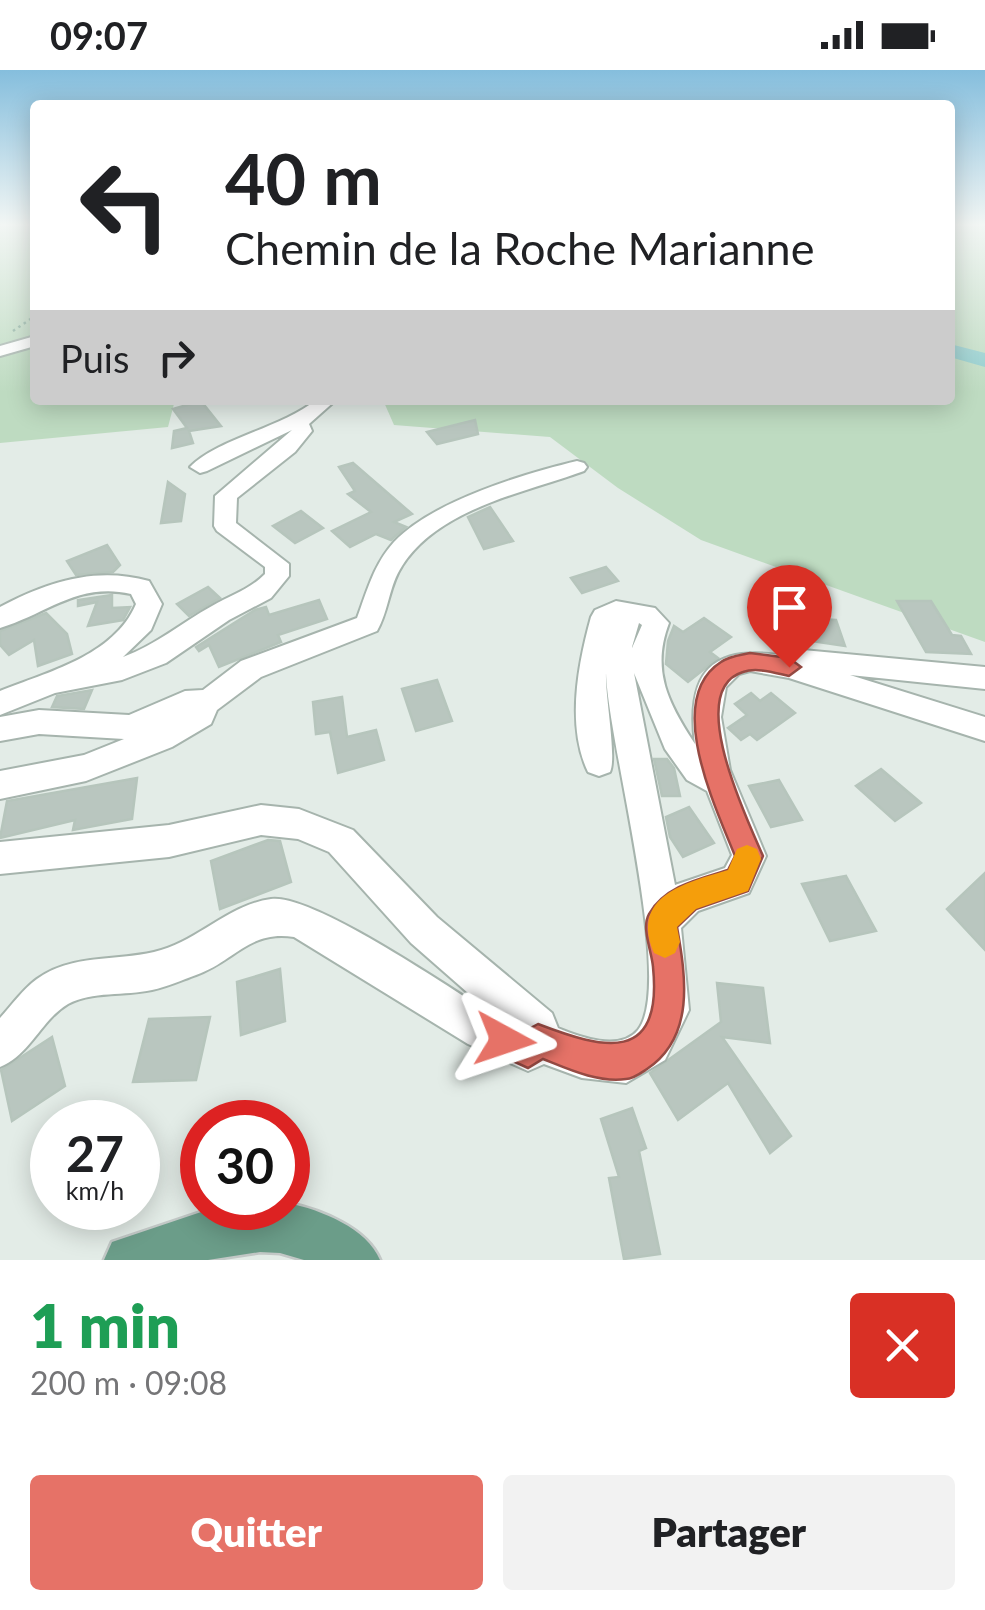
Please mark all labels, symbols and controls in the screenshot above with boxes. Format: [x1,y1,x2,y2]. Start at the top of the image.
text: 09:07 [50,12,148,58]
text: 40 m [225,136,382,220]
icon: left [60,140,190,270]
text: Chemin de la Roche Marianne [225,221,814,275]
icon: right [149,330,204,385]
text: Puis [60,335,129,381]
pin [747,565,832,668]
icon: arrive [762,580,817,635]
position arrow [453,988,557,1092]
speed limit sign: 30 [180,1100,310,1230]
text: 27 [66,1123,124,1183]
text: km/h [66,1175,124,1205]
text: 1 min [30,1289,180,1361]
button: close [850,1293,955,1398]
text: 200 m · 09:08 [30,1363,227,1402]
button: Quitter [30,1475,483,1590]
button: Partager [503,1475,955,1590]

